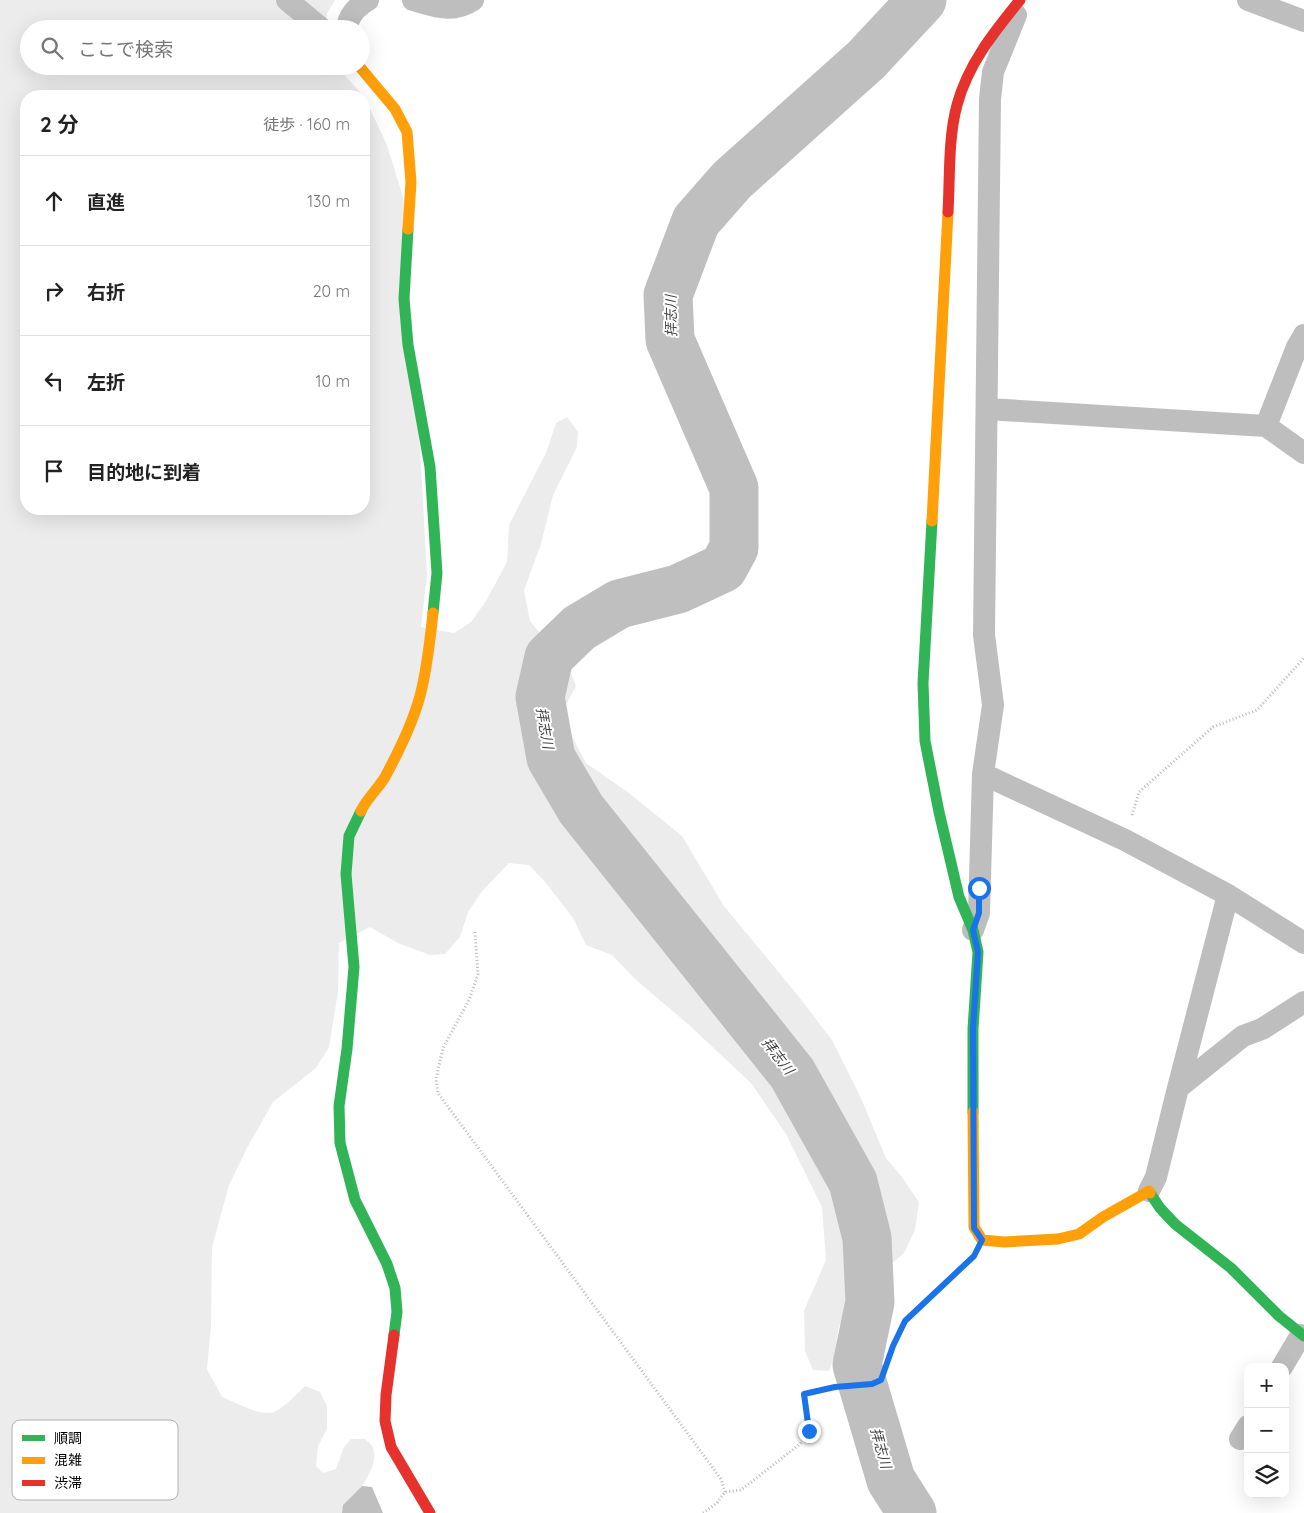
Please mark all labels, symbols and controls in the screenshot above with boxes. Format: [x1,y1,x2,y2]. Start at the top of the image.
search box [20,20,370,75]
icon: search [38,34,66,62]
text: ここで検索 [78,37,173,61]
text: 2 分 [40,111,79,137]
text: 徒歩 · 160 m [263,114,350,134]
icon: ahead [40,187,68,215]
text: 直進 [87,190,125,214]
text: 130 m [307,191,350,211]
icon: right [40,277,68,305]
text: 右折 [87,280,125,304]
text: 20 m [313,281,350,301]
water label: 拝志川 [662,293,680,337]
icon: left [40,367,68,395]
text: 左折 [87,370,125,394]
text: 10 m [316,371,350,391]
icon: arrive [40,457,68,485]
text: 目的地に到着 [87,460,201,484]
water label: 拝志川 [532,706,558,752]
route start [968,877,991,900]
water label: 拝志川 [758,1034,799,1080]
map controls [1244,1363,1289,1498]
button: + [1244,1363,1289,1408]
button: − [1244,1408,1289,1453]
legend [12,1420,178,1500]
route end [798,1420,821,1443]
water label: 拝志川 [867,1425,896,1473]
text: 順調 [54,1429,82,1447]
text: 混雑 [54,1451,82,1469]
button: layers [1244,1453,1289,1498]
text: 渋滞 [54,1474,82,1492]

